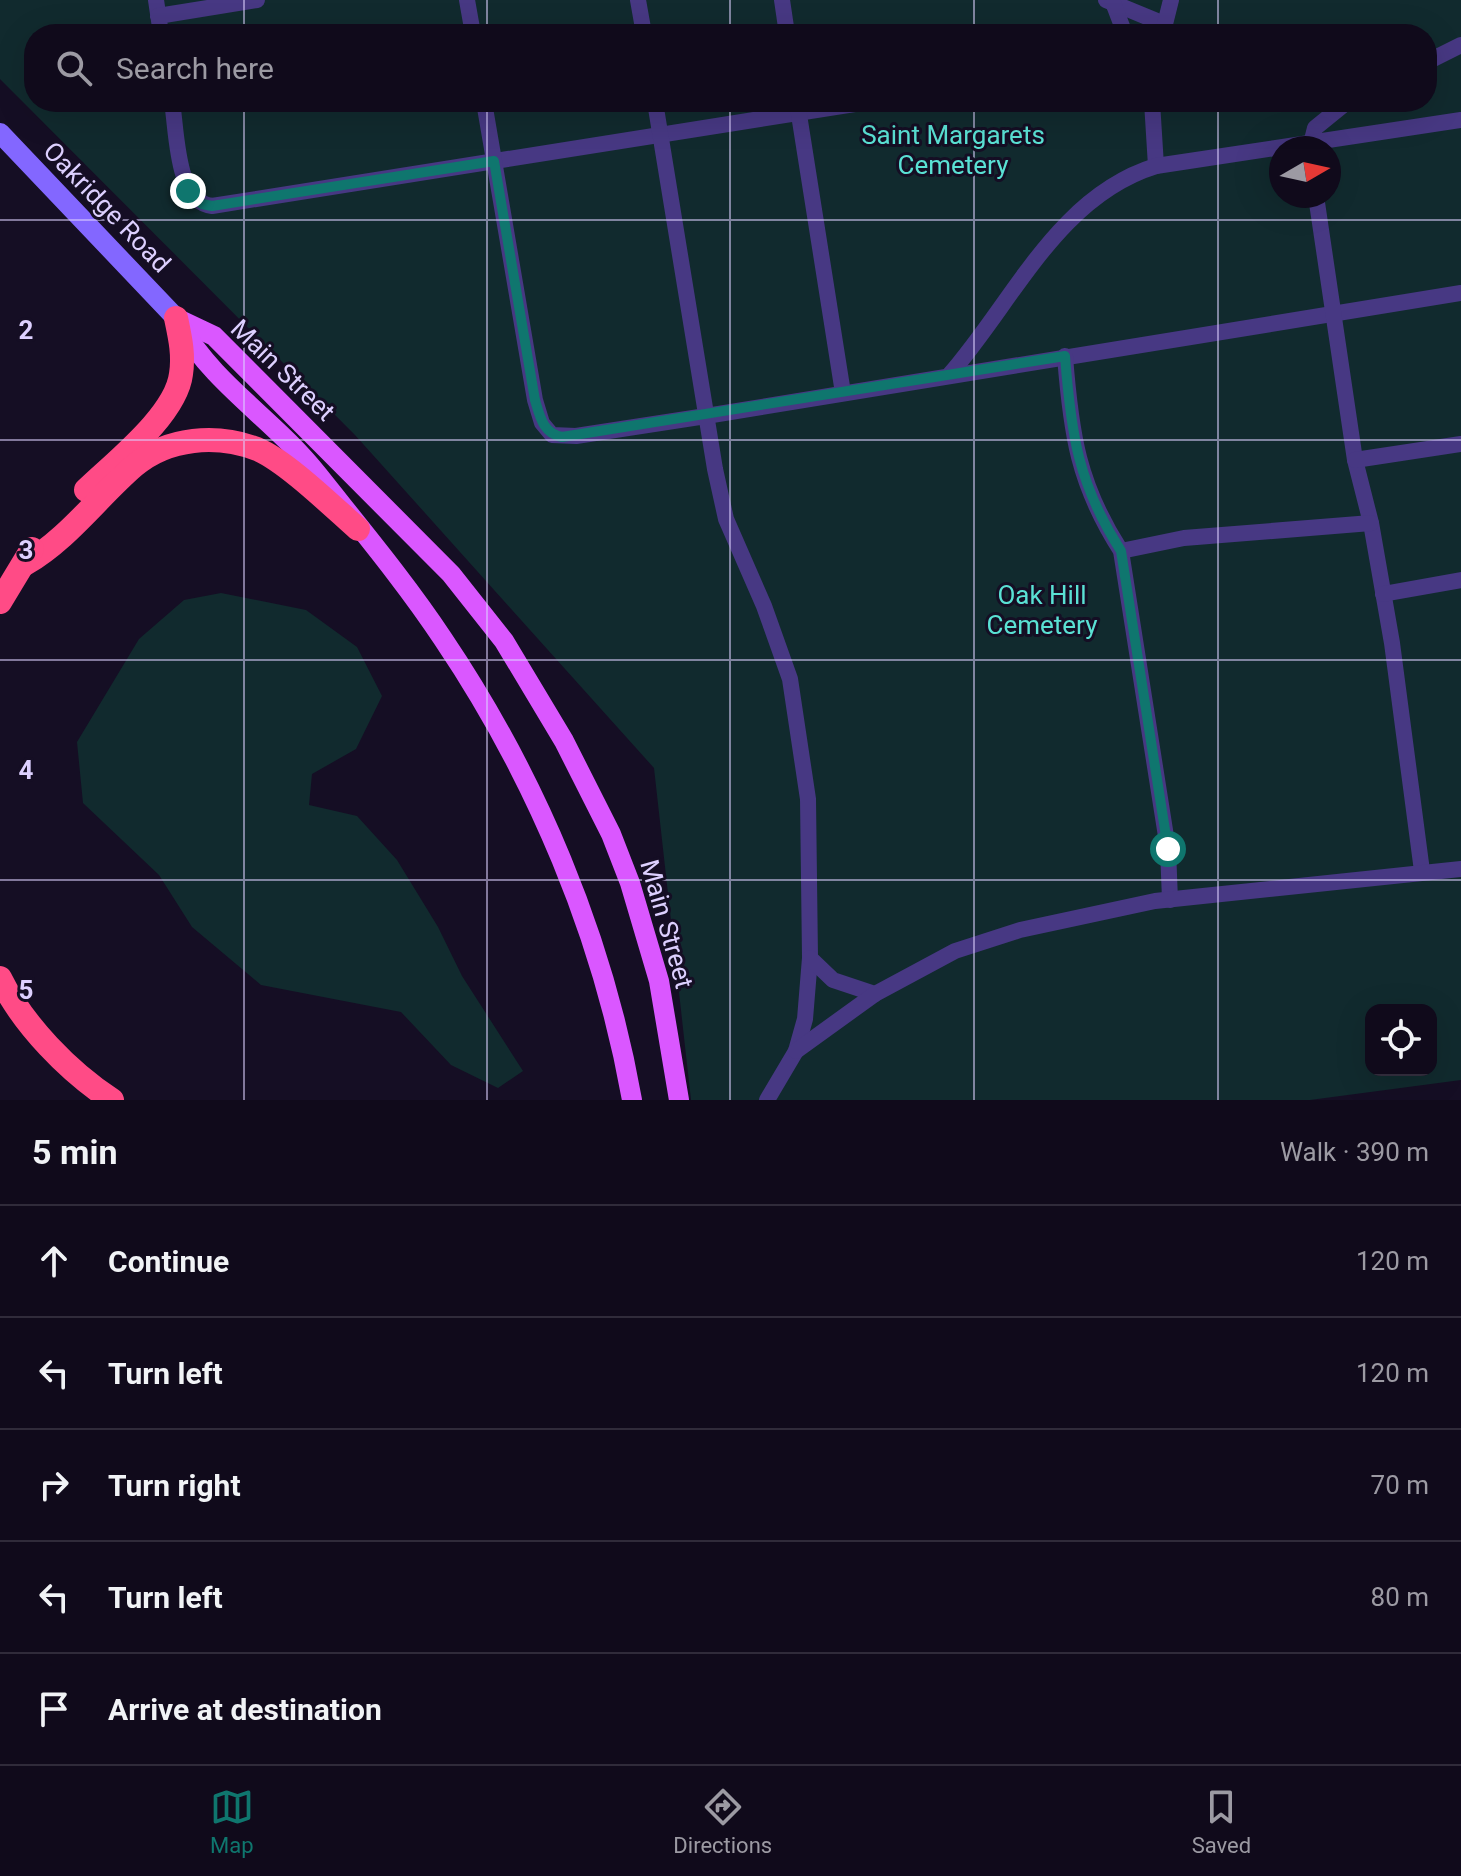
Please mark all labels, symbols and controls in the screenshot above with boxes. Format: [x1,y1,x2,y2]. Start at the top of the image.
search box [24,24,1437,112]
icon: search [52,46,96,90]
text: Search here [116,51,274,86]
park label: Saint Margarets Cemetery [861,120,1045,180]
street label: Oakridge Road [37,136,177,278]
north arrow [1269,136,1341,208]
route end [170,173,206,209]
street label: Main Street [225,313,341,427]
text: 2 [19,315,33,345]
text: 3 [19,535,33,565]
park label: Oak Hill Cemetery [987,580,1097,640]
text: 4 [19,755,34,785]
route start [1150,831,1186,867]
street label: Main Street [634,856,700,992]
text: 5 [19,975,33,1005]
map controls [1365,1004,1437,1076]
button: locate [1365,1004,1437,1076]
text: 5 min [32,1132,117,1172]
text: Walk · 390 m [1280,1137,1429,1167]
icon: ahead [32,1239,76,1283]
text: Continue [108,1244,229,1279]
text: 120 m [1356,1246,1429,1276]
icon: left [32,1351,76,1395]
text: Turn left [108,1356,223,1391]
text: 120 m [1356,1358,1429,1388]
icon: right [32,1463,76,1507]
text: Turn right [108,1468,241,1503]
text: 70 m [1371,1470,1429,1500]
icon: left [32,1575,76,1619]
text: Turn left [108,1580,223,1615]
text: 80 m [1371,1582,1429,1612]
icon: arrive [32,1687,76,1731]
text: Arrive at destination [108,1692,382,1727]
tab: Map [210,1785,254,1858]
tab: Directions [673,1785,772,1858]
tab: Saved [1192,1785,1251,1858]

